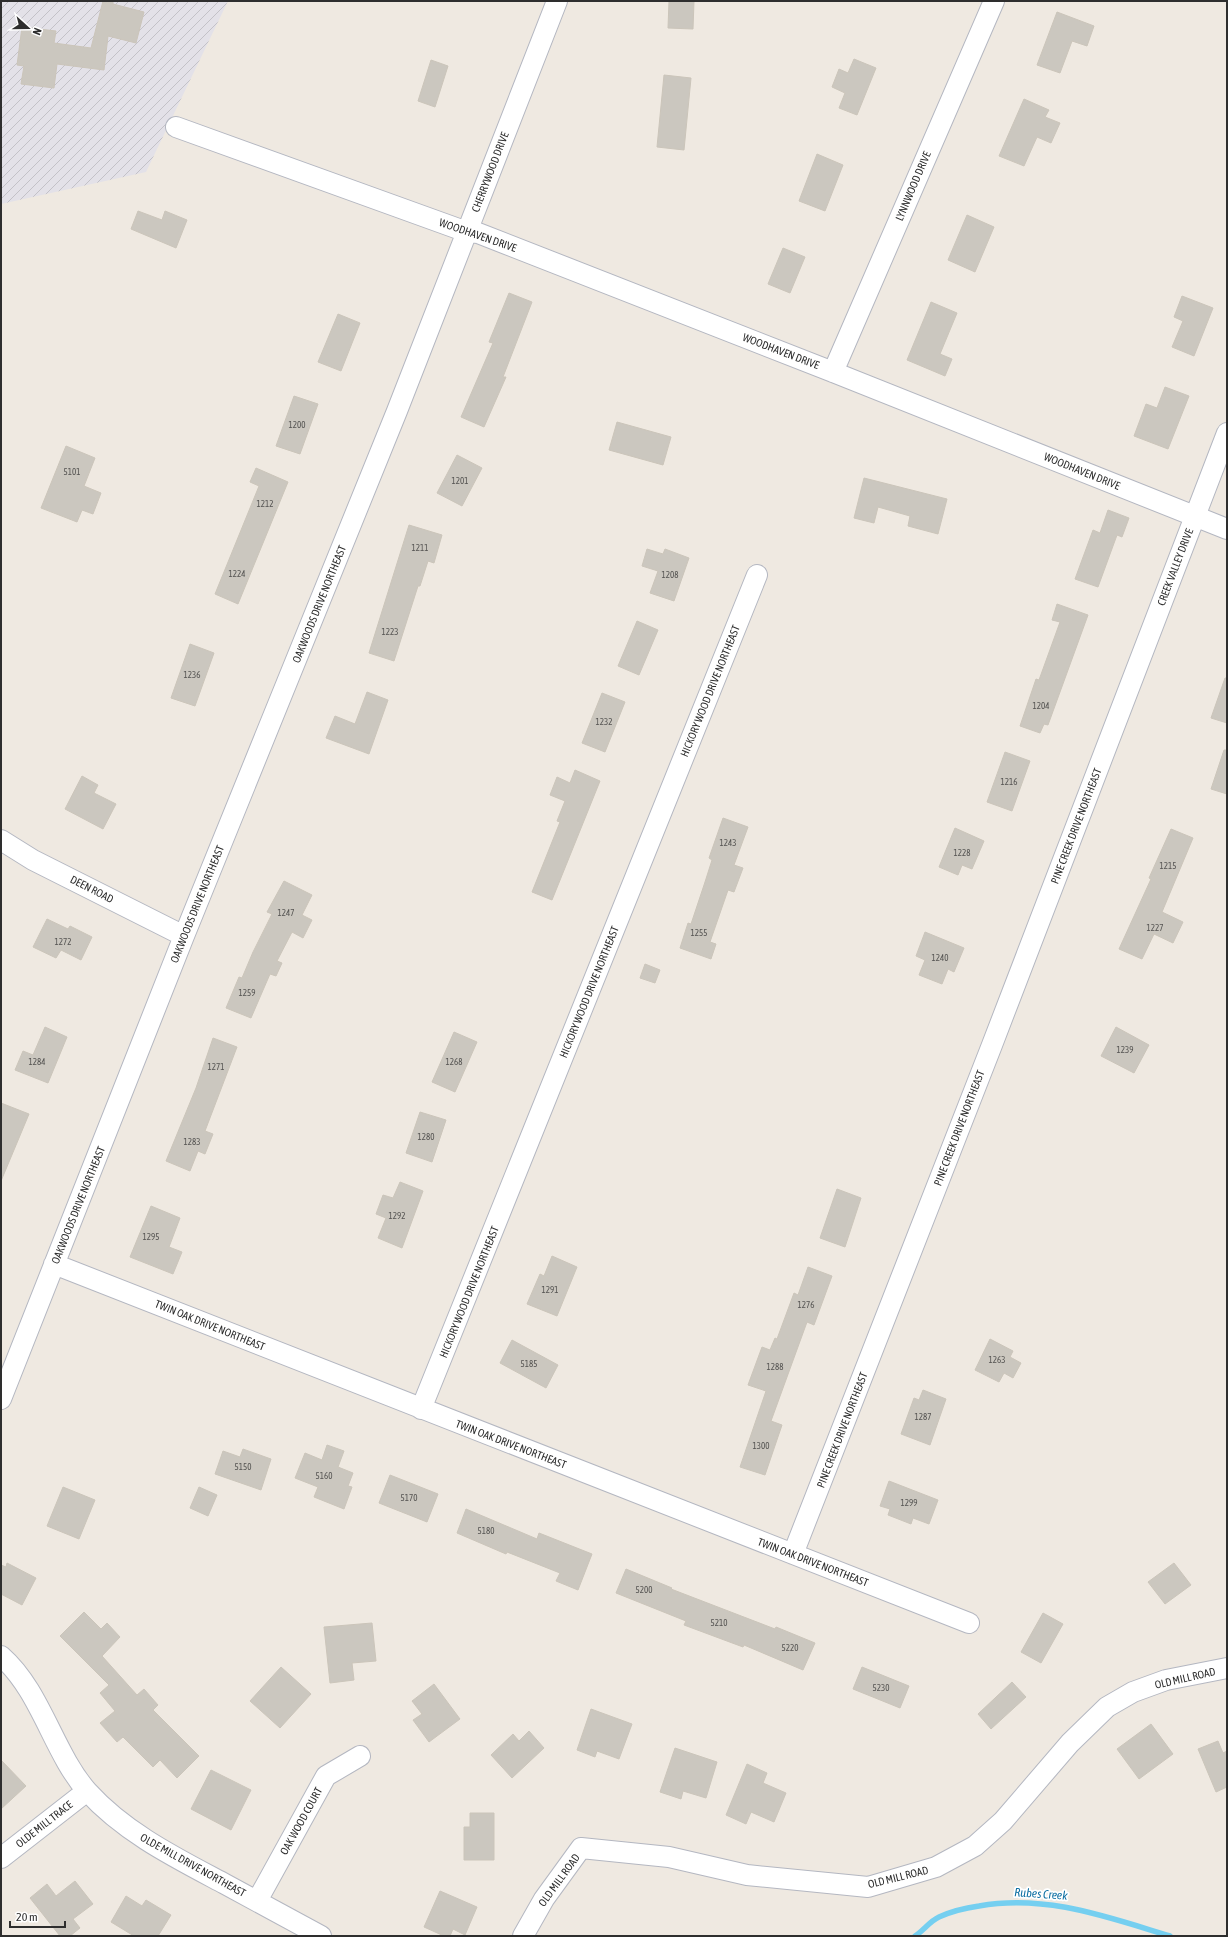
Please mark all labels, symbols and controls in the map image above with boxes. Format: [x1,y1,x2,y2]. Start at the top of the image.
north arrow [8,8,48,48]
text: N [31,26,44,37]
street label: CHERRYWOOD DRIVE [469,130,511,214]
street label: LYNNWOOD DRIVE [893,149,933,223]
street label: WOODHAVEN DRIVE [438,216,519,254]
street label: WOODHAVEN DRIVE [741,331,821,371]
house number: 1200 [289,420,305,430]
street label: WOODHAVEN DRIVE [1042,450,1122,492]
house number: 5101 [64,467,80,477]
house number: 1201 [452,476,468,486]
house number: 1212 [257,499,273,509]
street label: CREEK VALLEY DRIVE [1155,527,1195,607]
street label: OAKWOODS DRIVE NORTHEAST [290,543,348,664]
house number: 1211 [412,543,428,553]
house number: 1224 [229,569,245,579]
house number: 1208 [662,570,678,580]
street label: HICKORY WOOD DRIVE NORTHEAST [678,623,742,759]
house number: 1223 [382,627,398,637]
house number: 1236 [184,670,200,680]
house number: 1204 [1033,701,1049,711]
house number: 1232 [596,717,612,727]
street label: PINE CREEK DRIVE NORTHEAST [1048,766,1104,885]
house number: 1216 [1001,777,1017,787]
house number: 1243 [720,838,736,848]
street label: OAKWOODS DRIVE NORTHEAST [168,843,226,964]
house number: 1228 [954,848,970,858]
house number: 1215 [1160,861,1176,871]
street label: DEEN ROAD [68,873,116,905]
house number: 1247 [278,908,294,918]
house number: 1227 [1147,923,1163,933]
street label: HICKORY WOOD DRIVE NORTHEAST [557,924,621,1060]
house number: 1255 [691,928,707,938]
house number: 1272 [55,937,71,947]
house number: 1240 [932,953,948,963]
house number: 1259 [239,988,255,998]
house number: 1239 [1117,1045,1133,1055]
house number: 1284 [29,1057,45,1067]
house number: 1268 [446,1057,462,1067]
house number: 1271 [208,1062,224,1072]
street label: PINE CREEK DRIVE NORTHEAST [931,1068,987,1187]
house number: 1280 [418,1132,434,1142]
house number: 1283 [184,1137,200,1147]
street label: OAKWOODS DRIVE NORTHEAST [49,1144,107,1265]
house number: 1292 [389,1211,405,1221]
street label: HICKORY WOOD DRIVE NORTHEAST [437,1224,501,1360]
house number: 1295 [143,1232,159,1242]
house number: 1291 [542,1285,558,1295]
street label: TWIN OAK DRIVE NORTHEAST [153,1297,267,1353]
house number: 1276 [798,1300,814,1310]
house number: 1263 [989,1355,1005,1365]
house number: 5185 [521,1359,537,1369]
house number: 1288 [767,1362,783,1372]
street label: PINE CREEK DRIVE NORTHEAST [814,1370,870,1489]
house number: 1287 [915,1412,931,1422]
street label: TWIN OAK DRIVE NORTHEAST [454,1417,568,1471]
house number: 1300 [753,1441,769,1451]
house number: 5150 [235,1462,251,1472]
house number: 5160 [316,1471,332,1481]
house number: 5170 [401,1493,417,1503]
house number: 1299 [901,1498,917,1508]
house number: 5180 [478,1526,494,1536]
street label: TWIN OAK DRIVE NORTHEAST [756,1535,870,1589]
house number: 5200 [636,1585,652,1595]
house number: 5210 [711,1618,727,1628]
house number: 5220 [782,1643,798,1653]
street label: OLD MILL ROAD [1153,1665,1217,1691]
house number: 5230 [873,1683,889,1693]
street label: OAK WOOD COURT [278,1785,325,1857]
street label: OLDE MILL TRACE [13,1798,75,1850]
street label: OLDE MILL DRIVE NORTHEAST [138,1831,248,1899]
street label: OLD MILL ROAD [536,1851,582,1909]
street label: OLD MILL ROAD [867,1864,929,1890]
water label: Rubes Creek [1014,1885,1069,1903]
scale bar [10,1903,65,1929]
text: 20 m [16,1910,38,1924]

